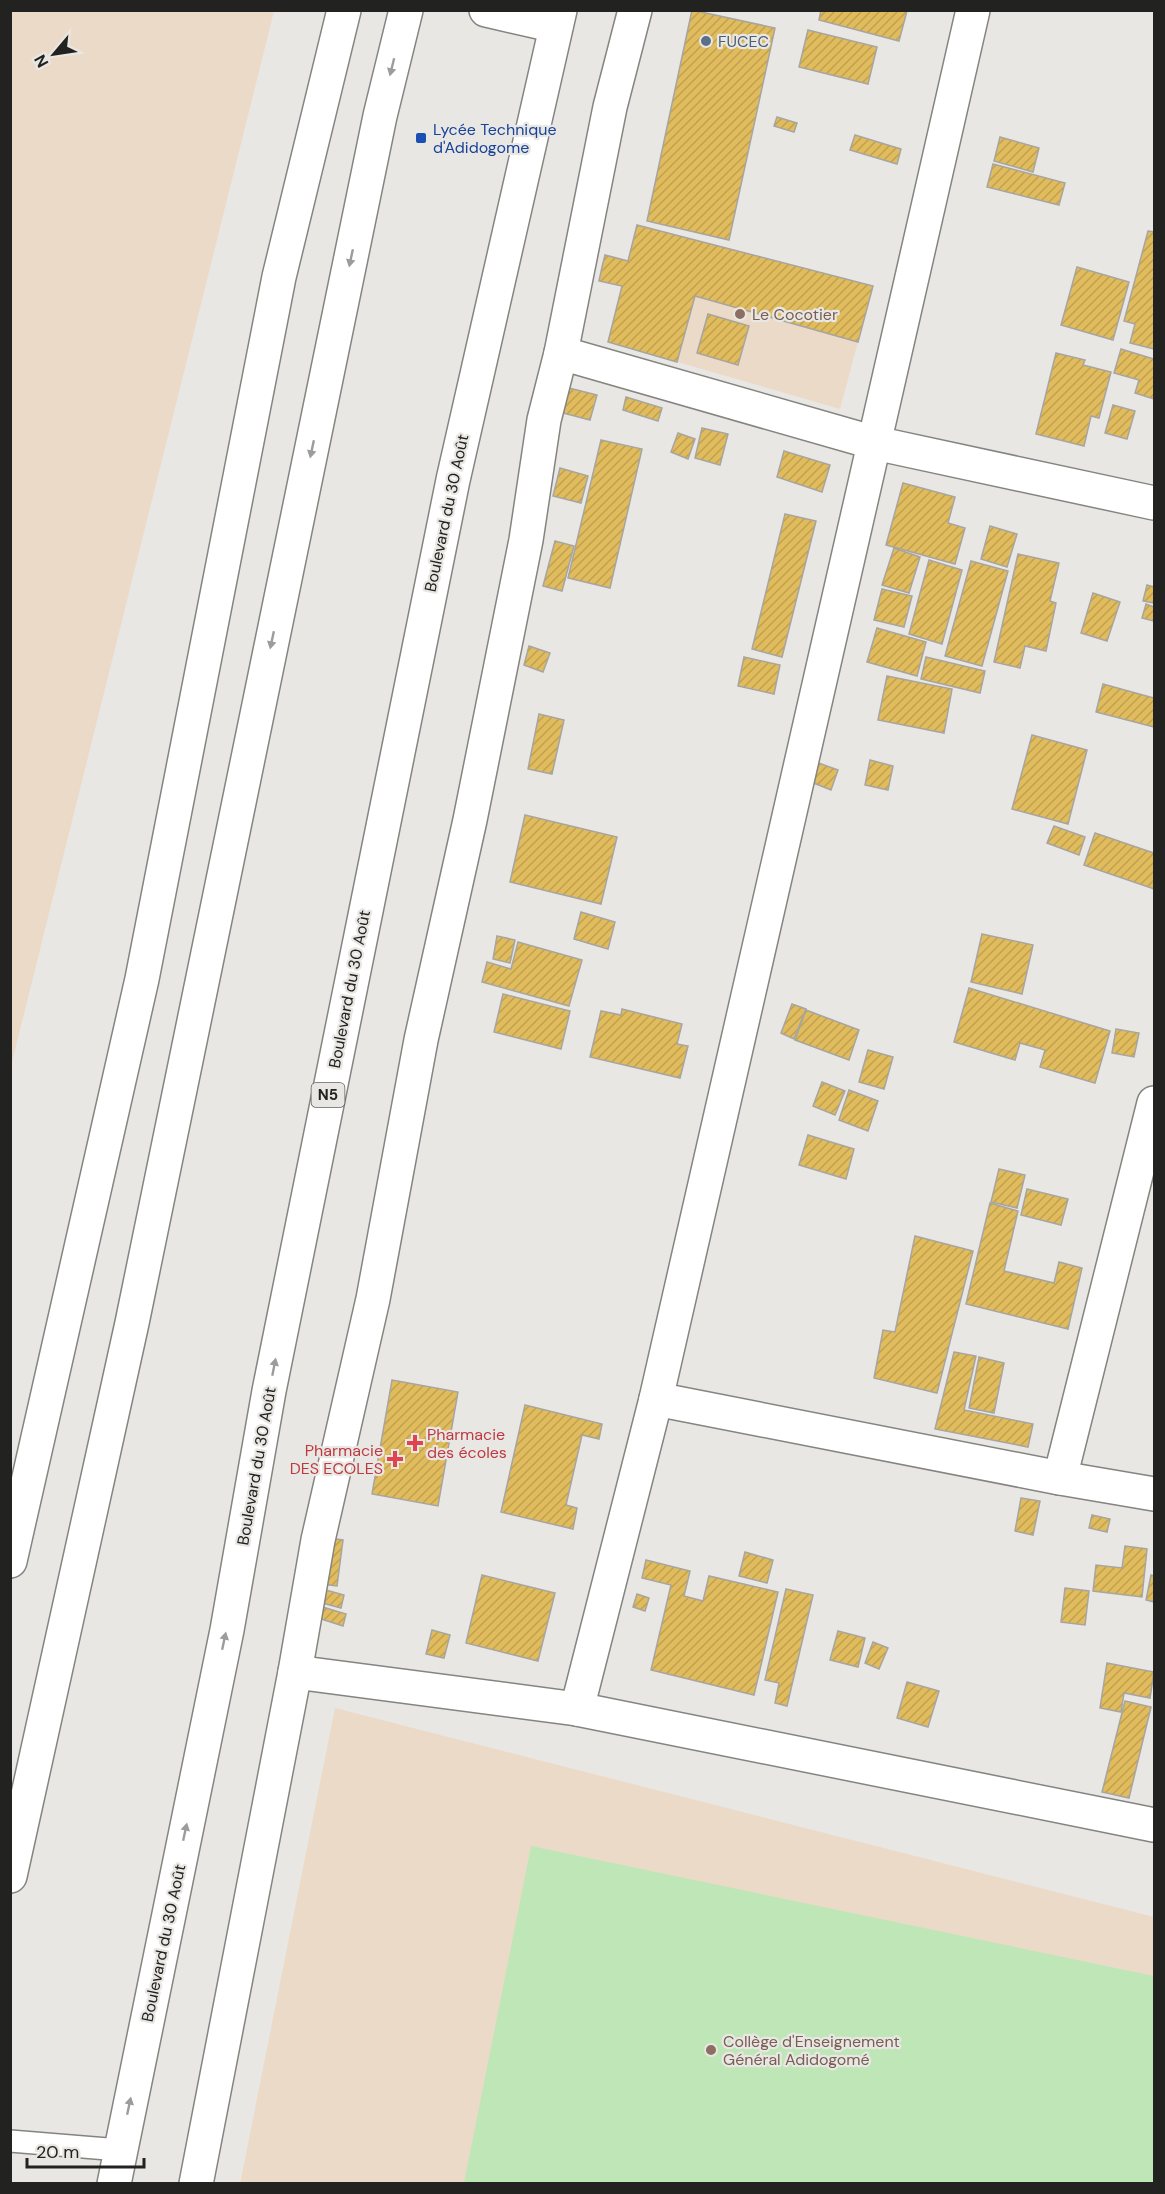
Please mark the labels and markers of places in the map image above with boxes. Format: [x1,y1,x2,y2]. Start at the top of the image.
place label: FUCEC [718,31,769,52]
marker: FUCEC [699,34,713,48]
place label: Lycée Technique d'Adidogome [433,119,556,158]
marker: Lycée Technique d'Adidogome [414,131,428,145]
place label: Le Cocotier [752,304,838,325]
marker: Le Cocotier [733,307,747,321]
place label: Pharmacie des écoles [427,1424,507,1463]
marker: Pharmacie des écoles [408,1436,422,1450]
place label: Pharmacie DES ECOLES [290,1440,383,1479]
marker: Pharmacie DES ECOLES [388,1452,402,1466]
place label: Collège d'Enseignement Général Adidogomé [723,2031,900,2070]
marker: Collège d'Enseignement Général Adidogomé [704,2043,718,2057]

